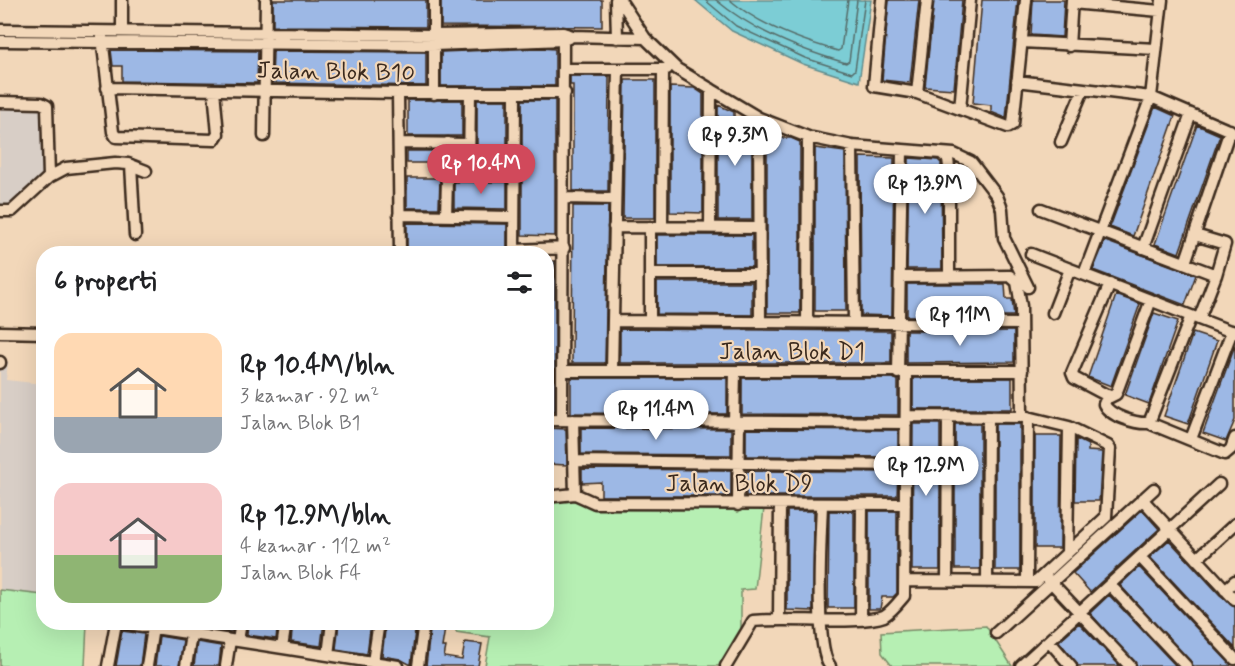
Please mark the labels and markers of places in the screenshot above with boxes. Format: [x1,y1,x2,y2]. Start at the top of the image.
pin: Rp 9.3M [680,116,790,167]
pin: Rp 10.4M [419,144,543,195]
pin: Rp 13.9M [863,164,987,215]
pin: Rp 11M [911,296,1009,347]
pin: Rp 11.4M [594,390,718,441]
pin: Rp 12.9M [864,446,988,497]

